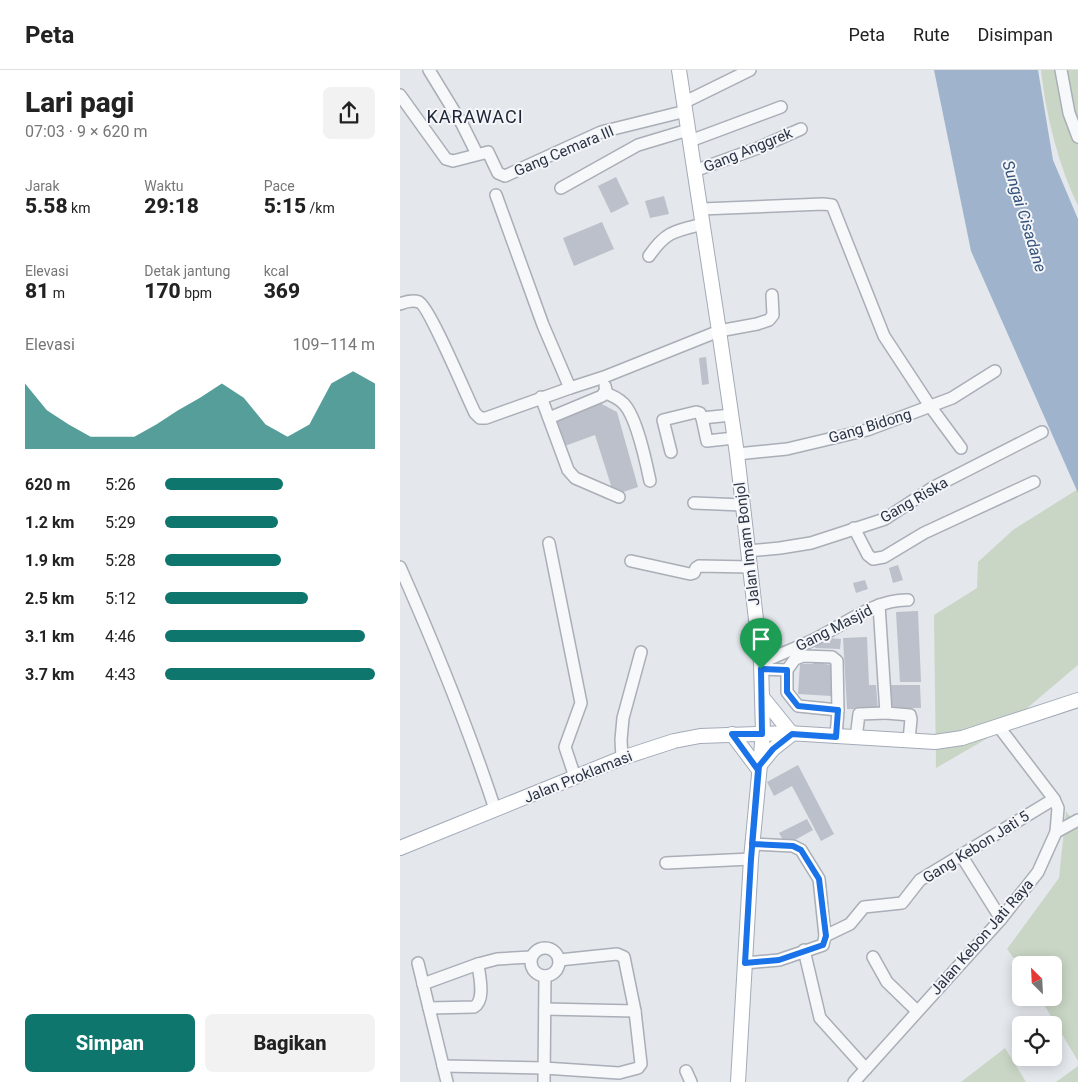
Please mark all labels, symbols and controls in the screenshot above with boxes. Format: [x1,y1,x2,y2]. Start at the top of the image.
text: Peta [25,21,74,49]
text: Peta [849,24,885,45]
text: Rute [913,24,950,45]
text: Disimpan [978,24,1053,45]
text: Lari pagi [25,86,134,119]
button: share [323,87,375,139]
district label: KARAWACI [426,106,524,127]
text: 07:03 · 9 × 620 m [25,122,147,141]
street label: Gang Cemara III [511,122,617,180]
street label: Gang Anggrek [701,124,795,176]
water label: Sungai Cisadane [999,158,1050,274]
text: Jarak [25,178,60,194]
text: Waktu [144,178,184,194]
text: Pace [264,178,295,194]
text: 5.58 [25,194,68,218]
text: 29:18 [144,194,199,218]
text: 5:15 [264,194,306,218]
text: km [68,200,90,216]
text: /km [306,200,335,216]
text: Elevasi [25,263,69,279]
text: Detak jantung [144,263,230,279]
text: kcal [264,263,289,279]
text: 81 [25,279,49,303]
text: 170 [144,279,181,303]
text: 369 [264,279,300,303]
text: m [49,285,65,301]
text: bpm [181,285,212,301]
text: Elevasi [25,335,75,354]
text: 109–114 m [293,335,375,354]
street label: Gang Bidong [826,405,914,447]
street label: Gang Riska [877,473,951,527]
text: 620 m [25,475,70,494]
text: 5:26 [105,475,136,494]
street label: Jalan Imam Bonjol [730,481,764,607]
text: 1.2 km [25,513,74,532]
text: 5:29 [105,513,136,532]
text: 1.9 km [25,551,74,570]
text: 5:28 [105,551,136,570]
text: 2.5 km [25,589,74,608]
text: 5:12 [105,589,136,608]
street label: Gang Masjid [793,601,875,655]
pin [740,618,782,669]
icon: arrive [747,625,775,653]
text: 3.1 km [25,627,74,646]
text: 4:46 [105,627,136,646]
text: 3.7 km [25,665,74,684]
text: 4:43 [105,665,136,684]
street label: Jalan Proklamasi [521,747,635,807]
street label: Gang Kebon Jati 5 [919,807,1033,887]
street label: Jalan Kebon Jati Raya [927,875,1037,999]
north arrow [1012,956,1062,1006]
map controls [1012,956,1062,1066]
button: Simpan [25,1014,195,1072]
button: Bagikan [205,1014,375,1072]
button: locate [1012,1016,1062,1066]

